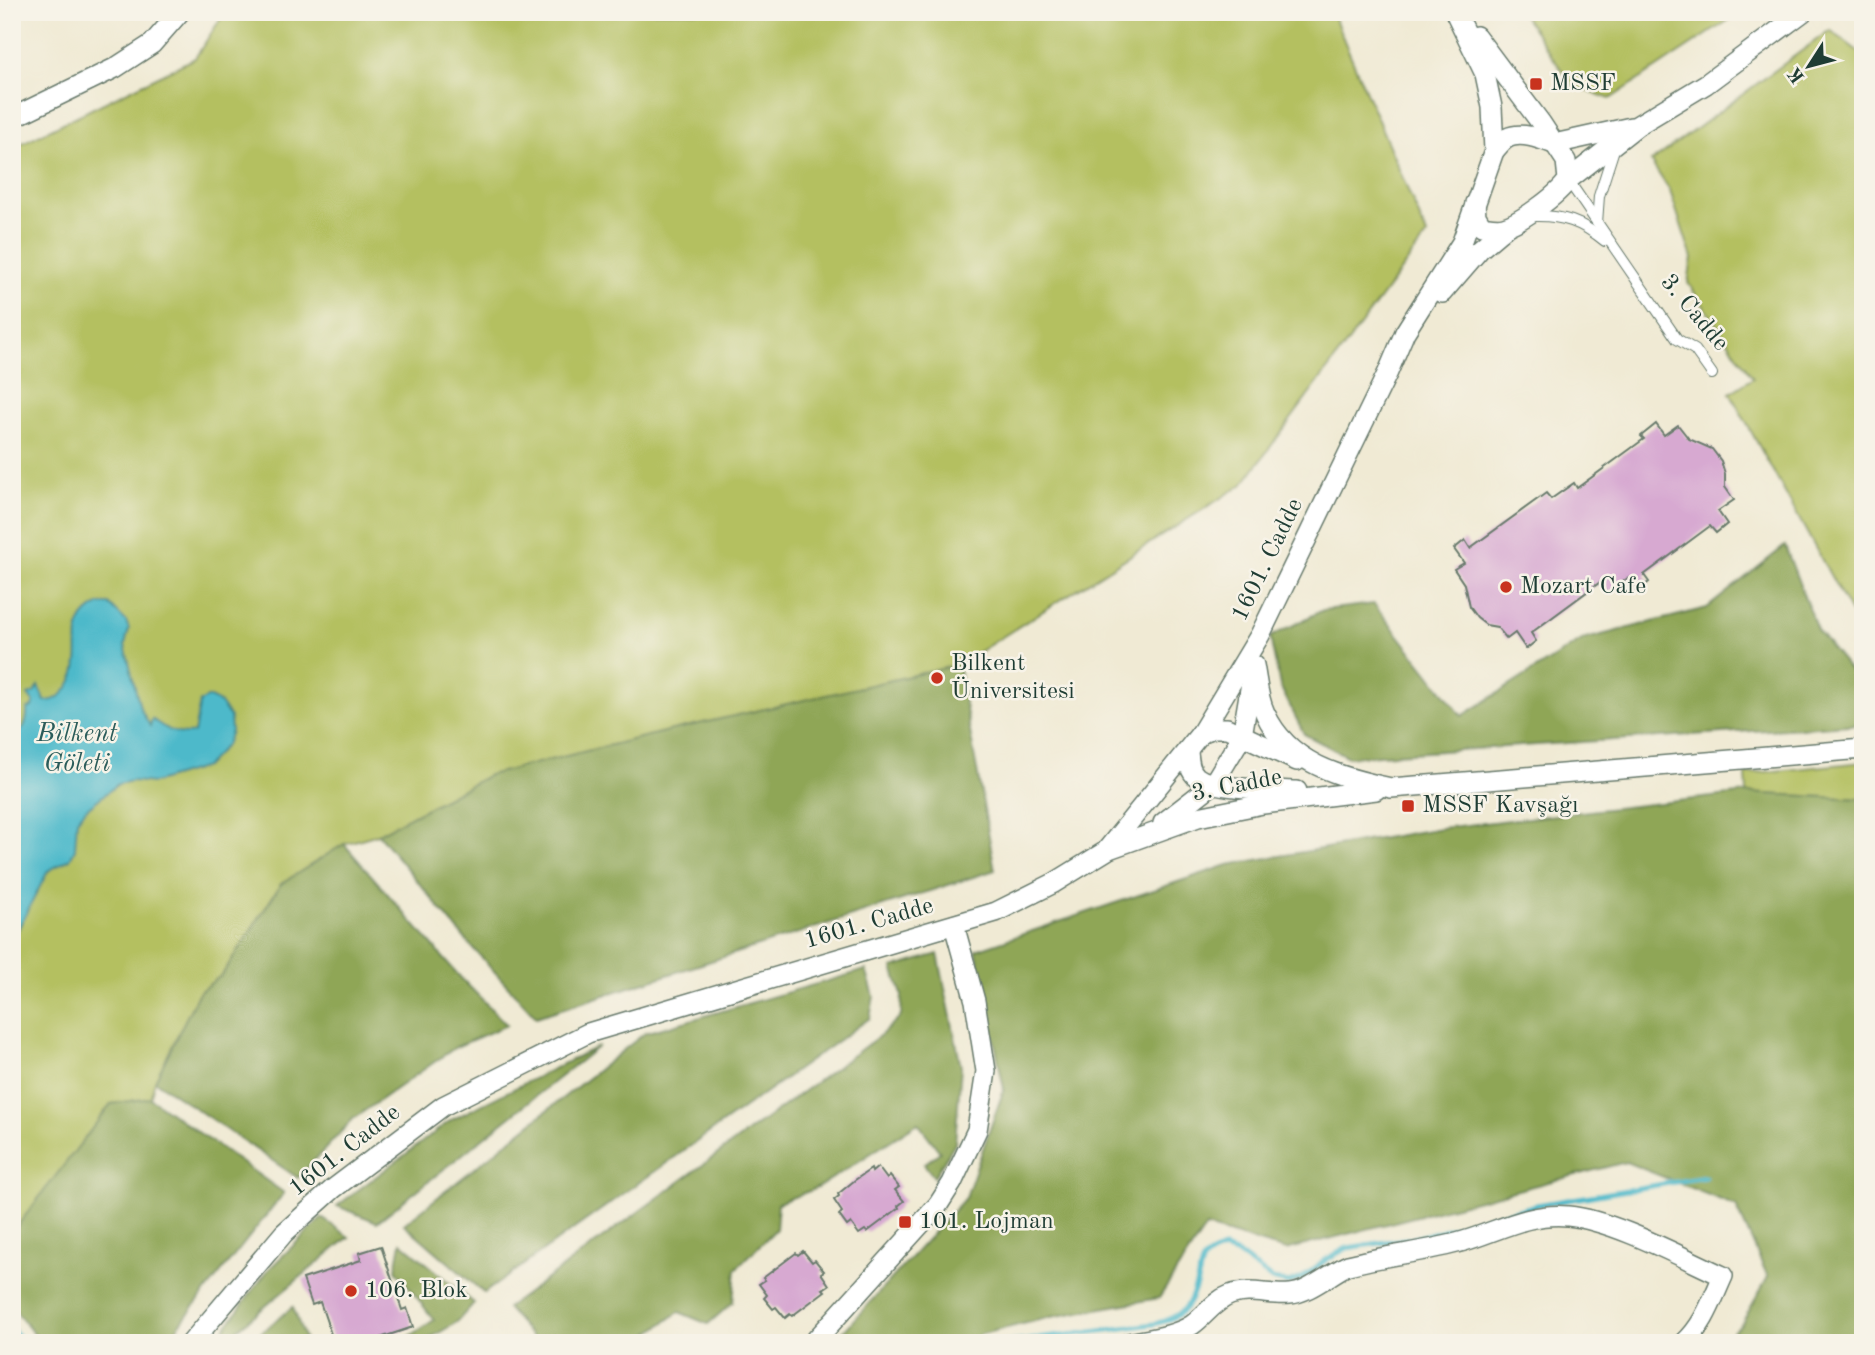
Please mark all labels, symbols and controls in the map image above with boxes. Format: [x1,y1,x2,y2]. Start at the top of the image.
north arrow [1773,32,1843,102]
text: K [1785,63,1809,86]
place label: MSSF [1550,72,1616,96]
marker: MSSF [1528,76,1544,92]
street label: 3. Cadde [1655,270,1733,356]
street label: 1601. Cadde [1228,495,1308,625]
place label: Mozart Cafe [1520,575,1646,599]
marker: Mozart Cafe [1498,579,1514,595]
place label: Bilkent Üniversitesi [951,652,1075,704]
marker: Bilkent Üniversitesi [929,670,945,686]
water label: Bilkent Göleti [36,721,118,777]
street label: 3. Cadde [1190,765,1284,807]
place label: MSSF Kavşağı [1422,794,1578,818]
marker: MSSF Kavşağı [1400,798,1416,814]
street label: 1601. Cadde [802,894,936,954]
street label: 1601. Cadde [285,1101,405,1201]
place label: 101. Lojman [919,1210,1054,1234]
marker: 101. Lojman [897,1214,913,1230]
place label: 106. Blok [365,1279,468,1303]
marker: 106. Blok [343,1283,359,1299]

